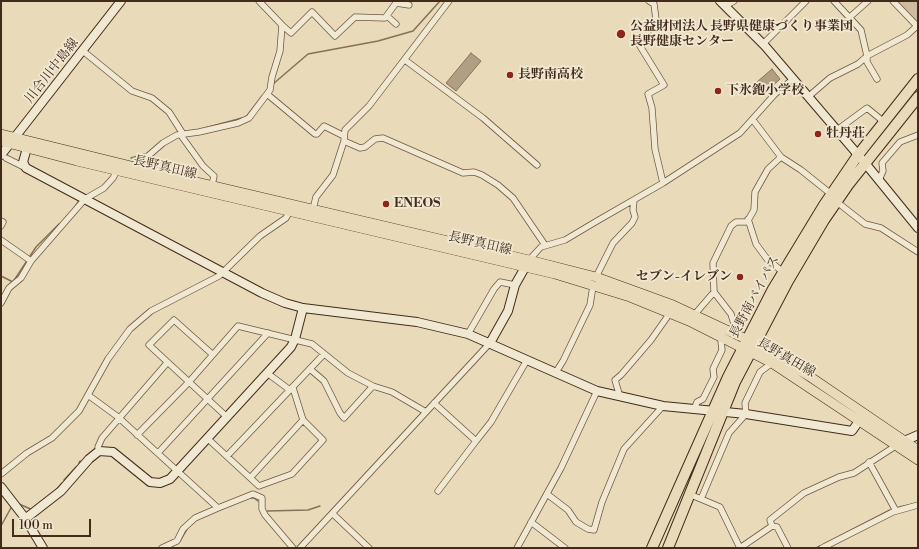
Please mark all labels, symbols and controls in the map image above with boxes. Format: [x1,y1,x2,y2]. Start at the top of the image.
place label: 公益財団法人 長野県健康づくり事業団 長野健康センター [630,19,853,50]
marker: 公益財団法人 長野県健康づくり事業団 長野健康センター [615,28,627,40]
street label: 川合川中島線 [22,35,82,107]
place label: 長野南高校 [518,67,583,83]
marker: 長野南高校 [505,70,515,80]
place label: 下氷鉋小学校 [726,83,804,99]
marker: 下氷鉋小学校 [713,86,723,96]
place label: 牡丹荘 [826,126,865,142]
marker: 牡丹荘 [813,129,823,139]
street label: 長野真田線 [132,153,198,183]
place label: ENEOS [394,196,440,212]
marker: ENEOS [381,199,391,209]
street label: 長野真田線 [447,229,513,259]
street label: 長野南バイパス [727,253,783,341]
place label: セブン-イレブン [636,269,732,285]
marker: セブン-イレブン [735,272,745,282]
street label: 長野真田線 [754,335,818,381]
scale bar [14,511,93,537]
text: 100 m [19,518,53,533]

